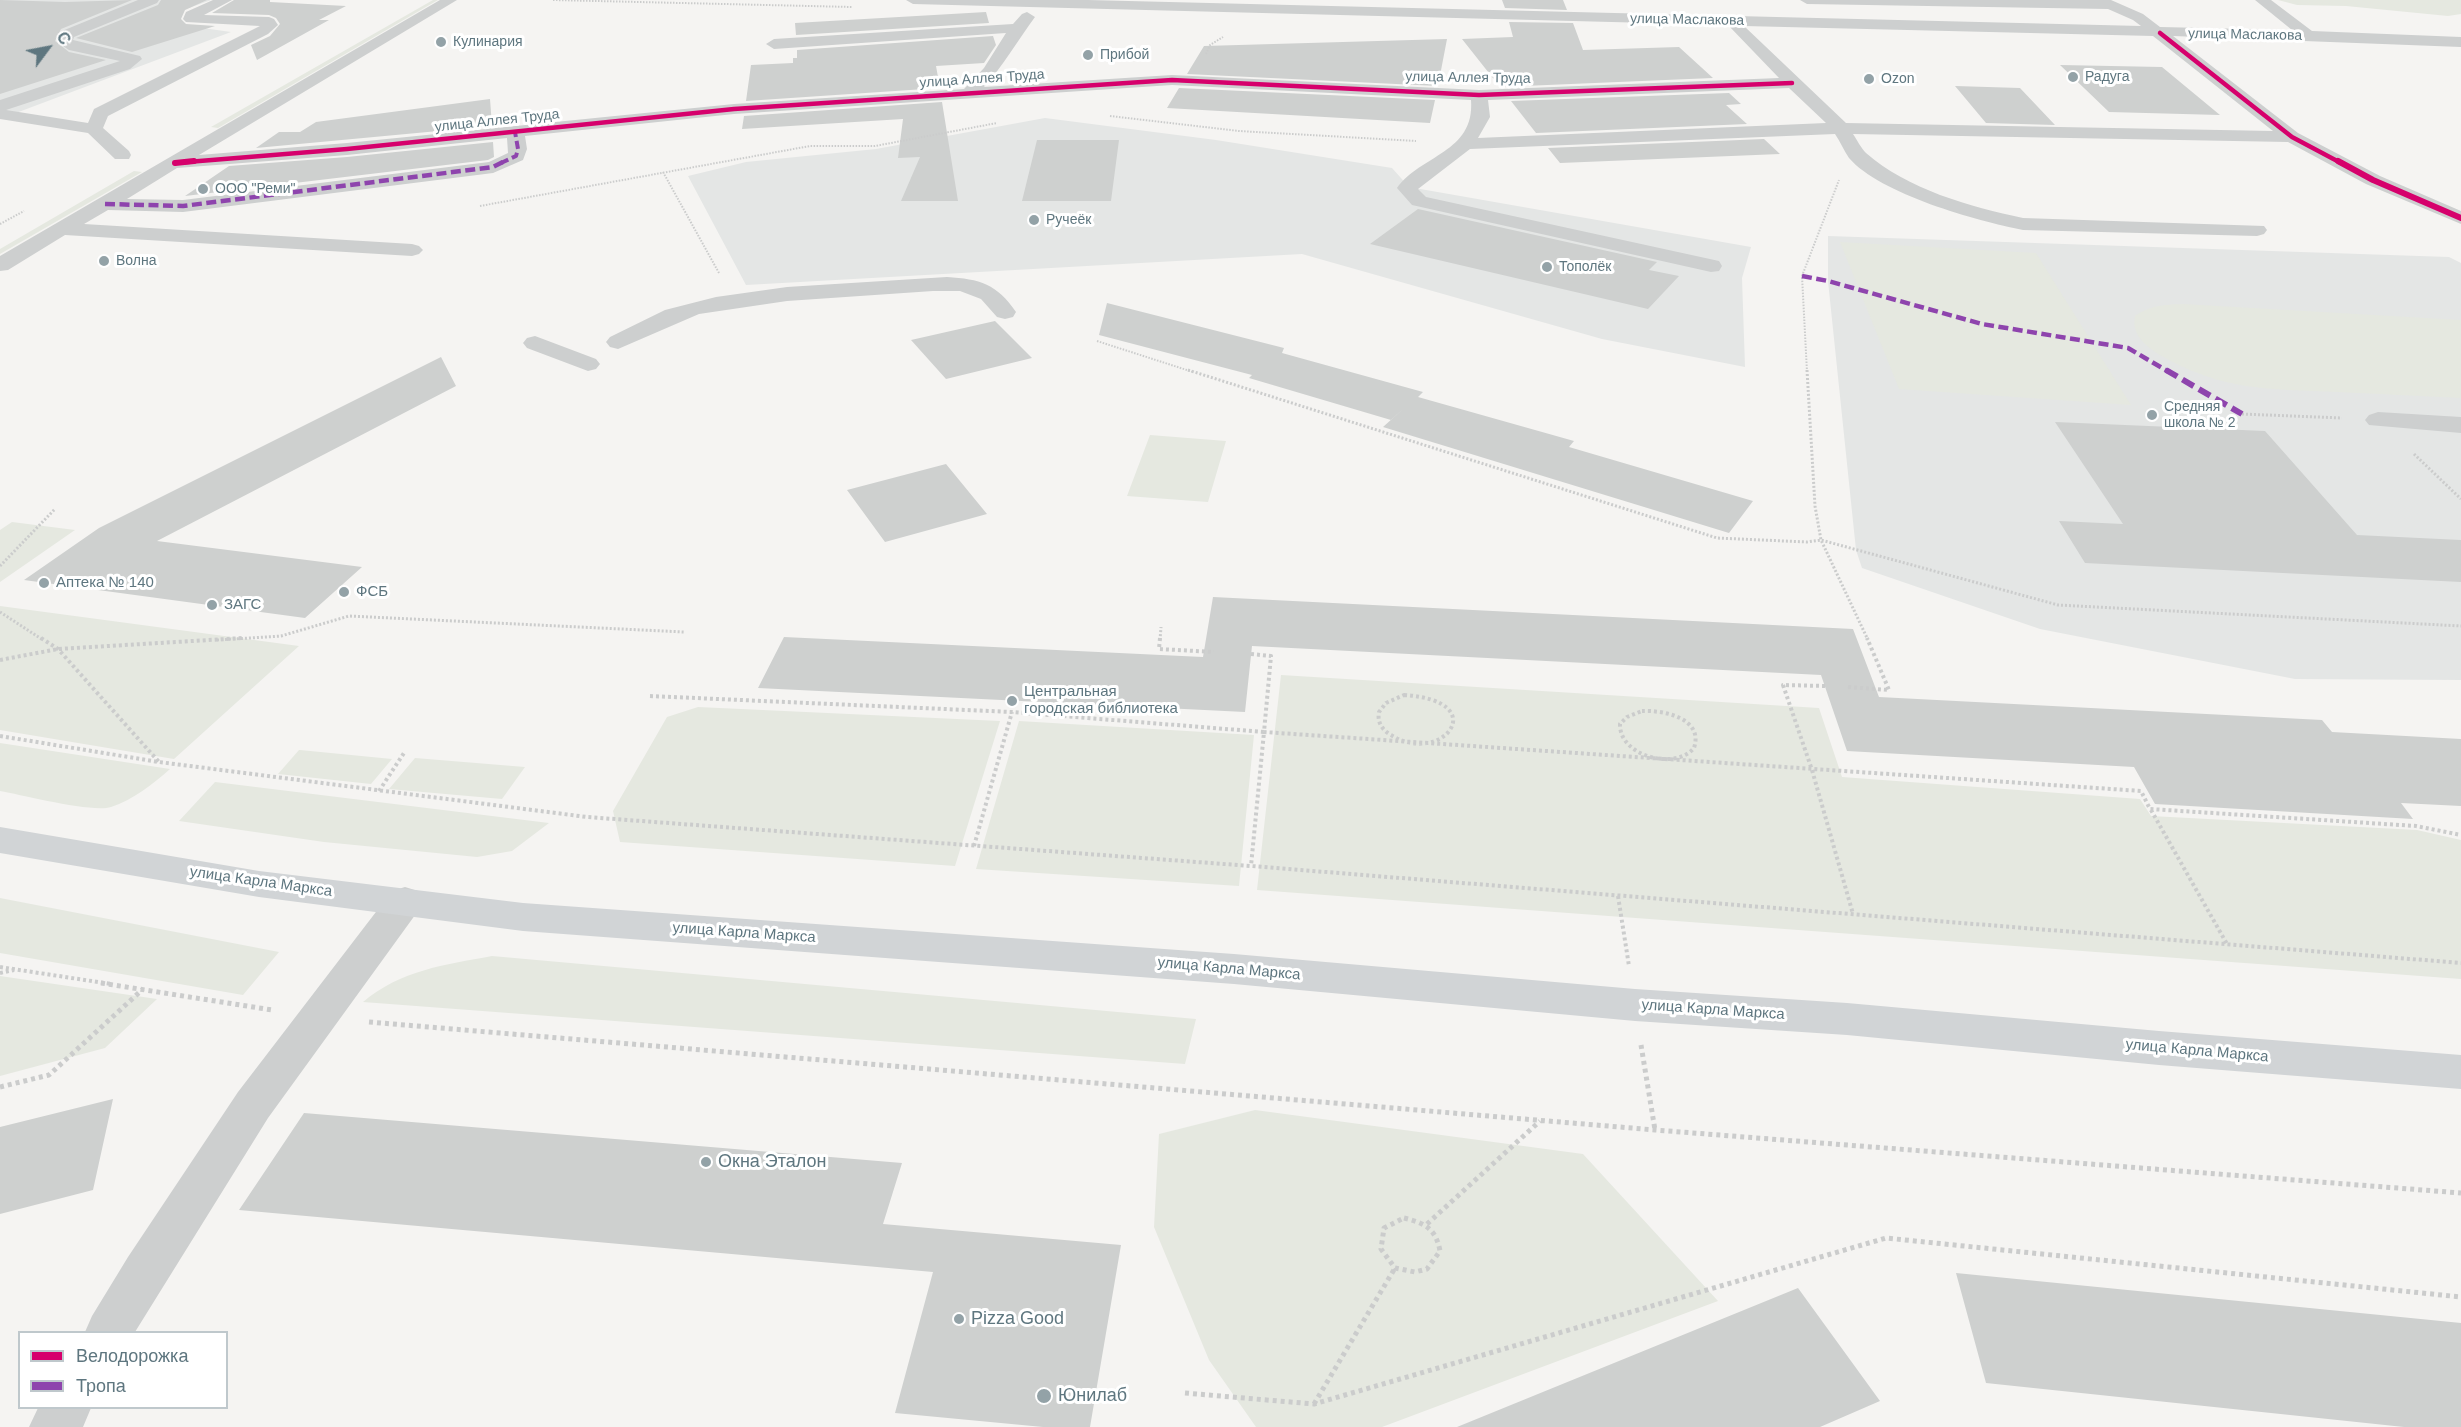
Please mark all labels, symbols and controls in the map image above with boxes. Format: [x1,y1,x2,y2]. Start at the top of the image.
street label: улица Маслакова [1630,11,1744,29]
north arrow [18,18,78,78]
street label: улица Маслакова [2188,26,2302,44]
text: С [53,29,74,48]
place label: Кулинария [453,34,523,50]
marker: Кулинария [434,35,448,49]
place label: Прибой [1100,47,1149,63]
marker: Прибой [1081,48,1095,62]
street label: улица Аллея Труда [919,66,1045,92]
street label: улица Аллея Труда [1405,69,1531,87]
place label: Радуга [2085,69,2129,85]
marker: Радуга [2066,70,2080,84]
place label: Ozon [1881,71,1914,87]
marker: Ozon [1862,72,1876,86]
street label: улица Аллея Труда [434,106,560,136]
place label: ООО "Реми" [215,181,295,197]
marker: ООО "Реми" [196,182,210,196]
place label: Ручеёк [1046,212,1091,228]
marker: Ручеёк [1027,213,1041,227]
place label: Волна [116,253,157,269]
marker: Волна [97,254,111,268]
place label: Тополёк [1559,259,1611,275]
marker: Тополёк [1540,260,1554,274]
place label: Средняя школа № 2 [2164,399,2236,431]
marker: Средняя школа № 2 [2145,408,2159,422]
place label: Аптека № 140 [56,574,154,592]
marker: Аптека № 140 [37,576,51,590]
place label: ФСБ [356,583,388,601]
marker: ФСБ [337,585,351,599]
place label: ЗАГС [224,596,261,614]
marker: ЗАГС [205,598,219,612]
place label: Центральная городская библиотека [1024,683,1178,718]
marker: Центральная городская библиотека [1005,694,1019,708]
street label: улица Карла Маркса [189,863,333,901]
street label: улица Карла Маркса [672,919,816,947]
street label: улица Карла Маркса [1157,954,1301,984]
street label: улица Карла Маркса [1641,996,1785,1024]
street label: улица Карла Маркса [2125,1036,2269,1066]
place label: Окна Эталон [718,1151,826,1173]
marker: Окна Эталон [699,1155,713,1169]
place label: Pizza Good [971,1308,1064,1330]
marker: Pizza Good [952,1312,966,1326]
legend [18,1331,228,1409]
text: Велодорожка [76,1346,188,1366]
text: Тропа [76,1376,126,1396]
place label: Юнилаб [1058,1385,1127,1407]
marker: Юнилаб [1035,1387,1053,1405]

